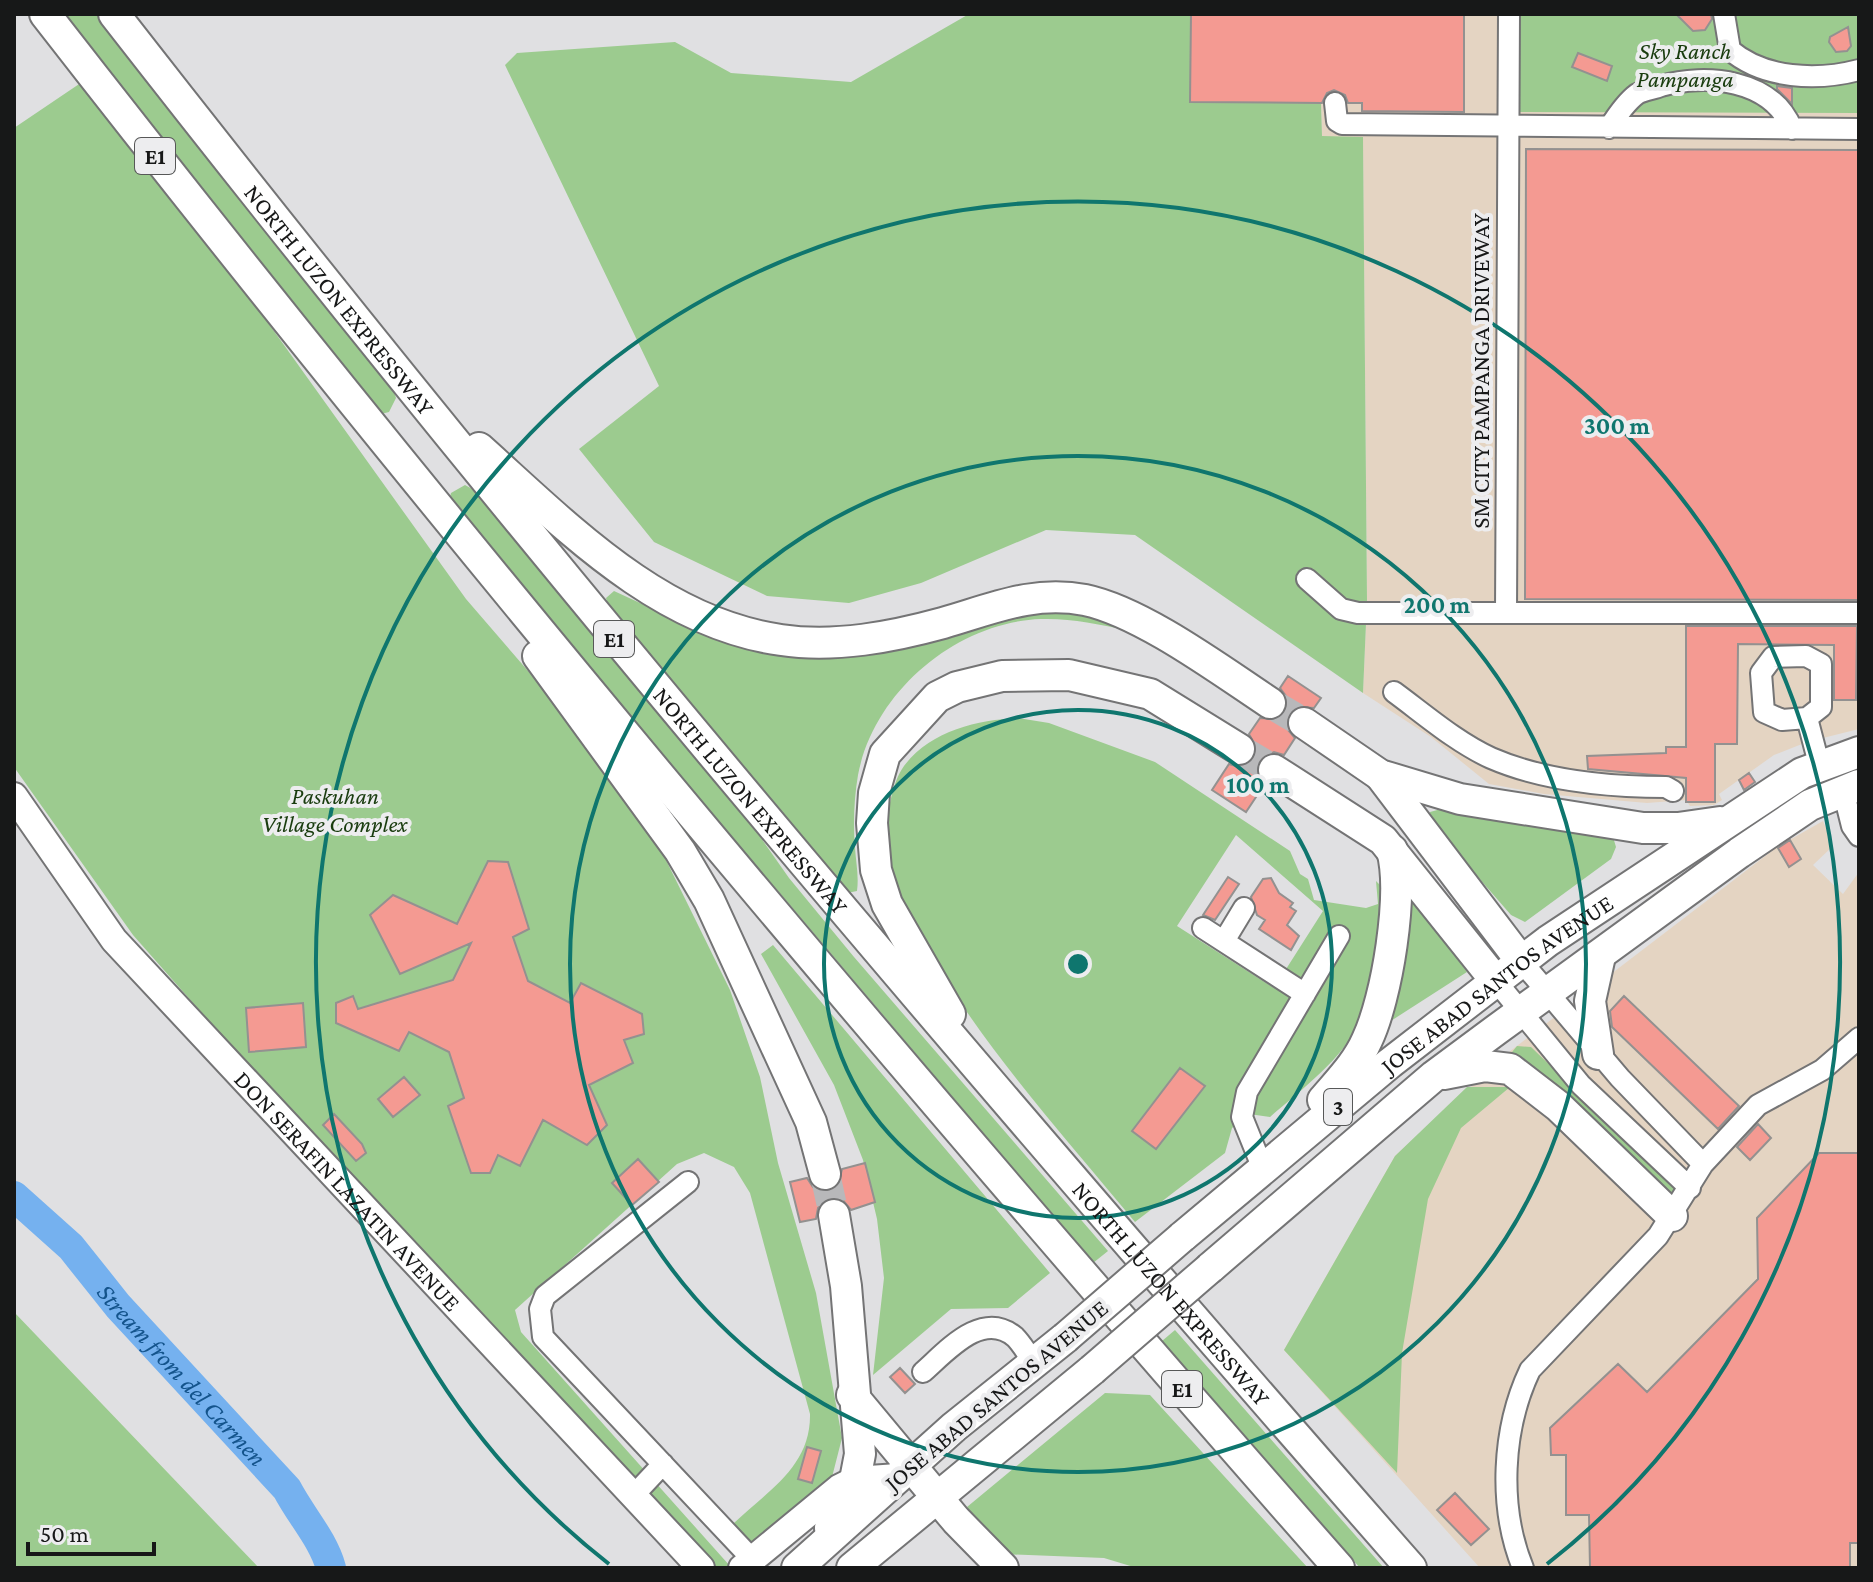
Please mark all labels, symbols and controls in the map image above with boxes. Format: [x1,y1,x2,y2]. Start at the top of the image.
park label: Sky Ranch Pampanga [1636,37,1734,92]
road number: E1 [135,138,175,174]
street label: NORTH LUZON EXPRESSWAY [240,179,441,420]
street label: SM CITY PAMPANGA DRIVEWAY [1467,213,1494,529]
text: 300 m [1584,412,1651,439]
text: 200 m [1404,591,1471,618]
road number: E1 [594,621,634,657]
street label: NORTH LUZON EXPRESSWAY [649,681,854,919]
text: 100 m [1226,771,1290,798]
park label: Paskuhan Village Complex [262,782,408,837]
street label: JOSE ABAD SANTOS AVENUE [1373,889,1618,1080]
centre of rings [1064,950,1092,978]
street label: DON SERAFIN LAZATIN AVENUE [230,1065,466,1316]
road number: 3 [1324,1089,1352,1125]
street label: NORTH LUZON EXPRESSWAY [1068,1176,1276,1411]
water label: Stream from del Carmen [92,1278,273,1472]
street label: JOSE ABAD SANTOS AVENUE [878,1294,1113,1497]
road number: E1 [1162,1371,1202,1407]
scale bar [28,1506,154,1556]
text: 50 m [40,1520,89,1547]

